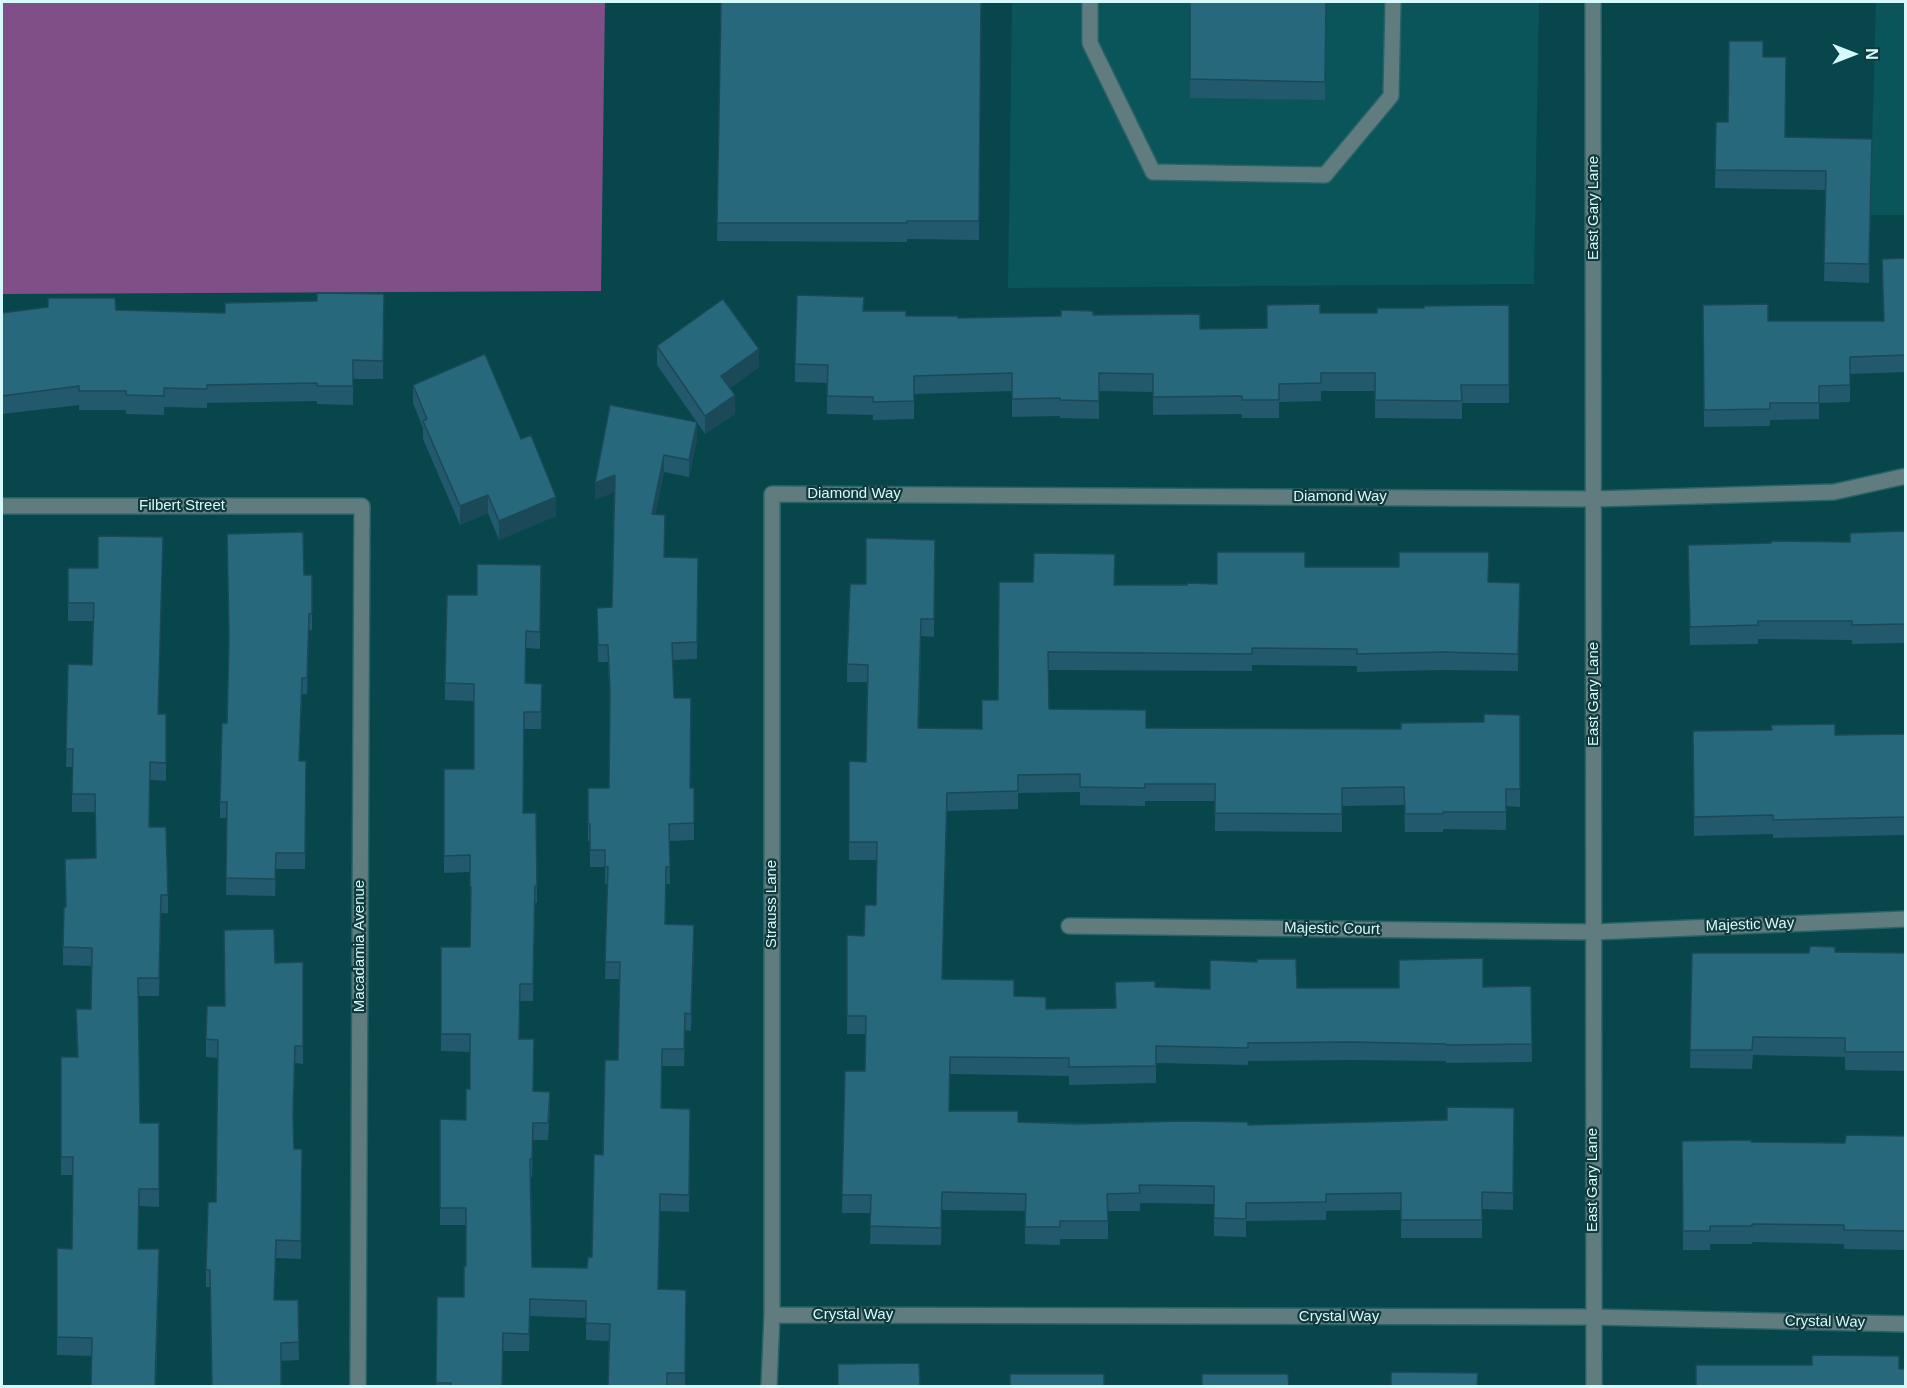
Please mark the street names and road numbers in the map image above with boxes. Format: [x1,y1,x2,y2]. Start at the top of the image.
street label: East Gary Lane [1585,156,1603,260]
street label: Diamond Way [807,485,901,503]
street label: Diamond Way [1293,488,1387,506]
street label: Filbert Street [139,497,225,515]
street label: East Gary Lane [1585,642,1603,746]
street label: Strauss Lane [763,860,781,948]
street label: Macadamia Avenue [351,880,369,1012]
street label: Majestic Way [1705,914,1795,936]
street label: Majestic Court [1284,919,1380,939]
street label: East Gary Lane [1584,1128,1602,1232]
street label: Crystal Way [813,1306,893,1324]
street label: Crystal Way [1299,1308,1379,1326]
street label: Crystal Way [1785,1312,1865,1332]

